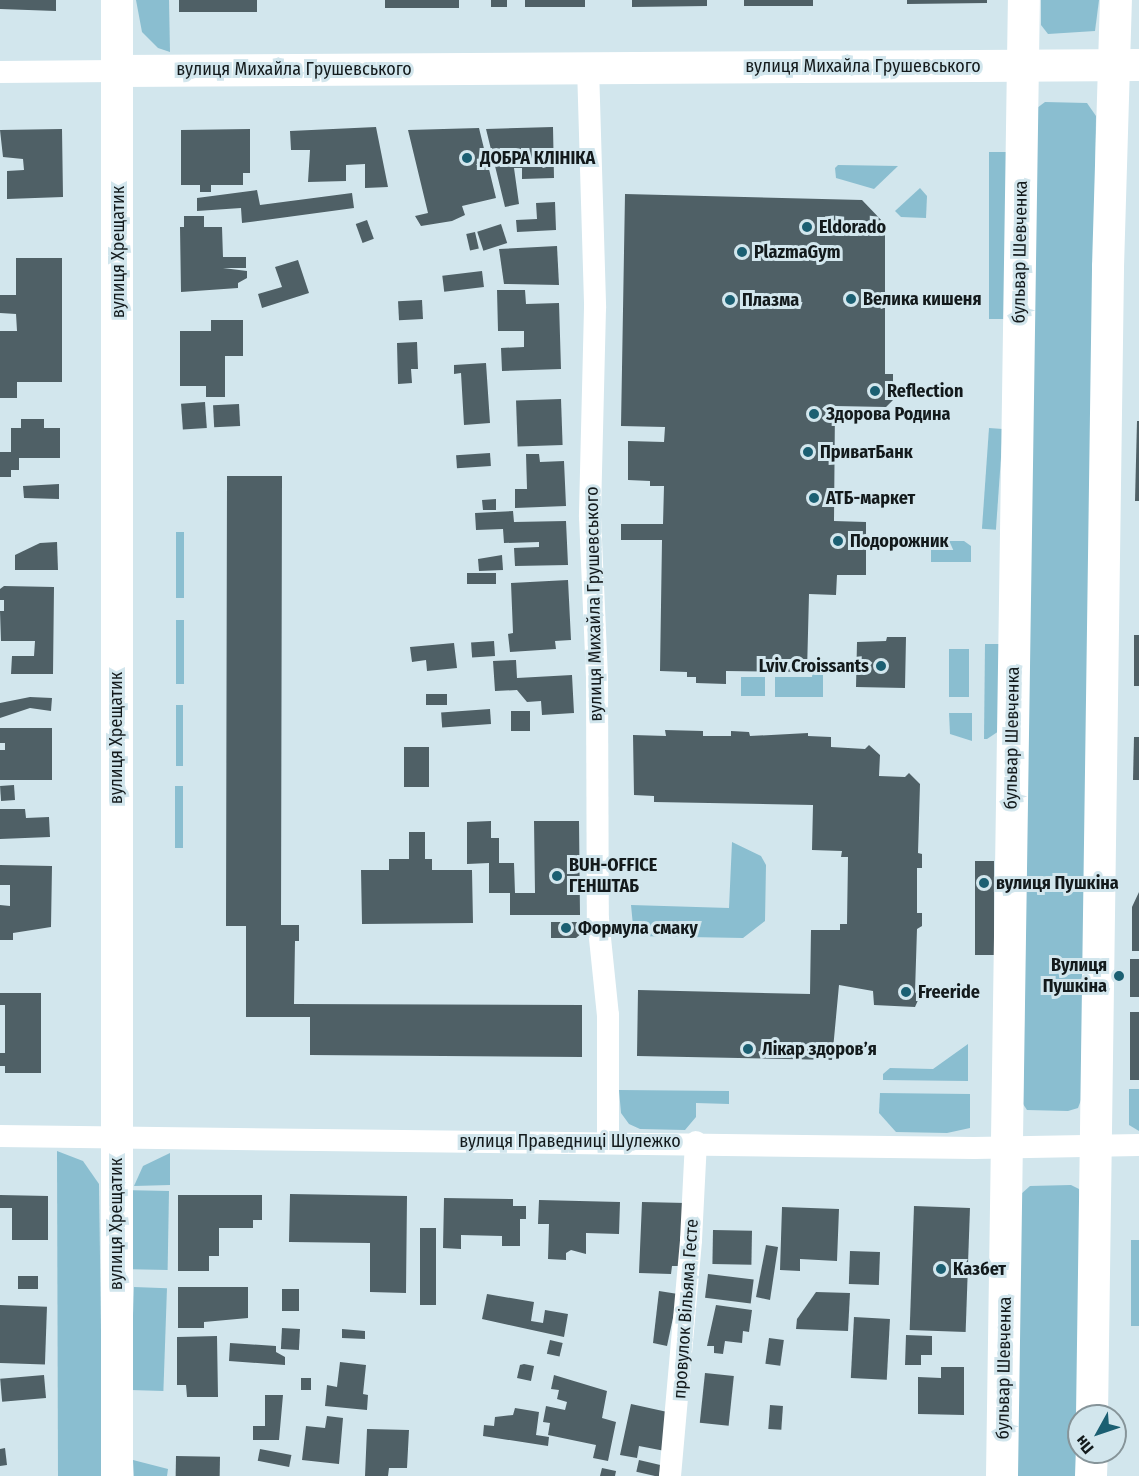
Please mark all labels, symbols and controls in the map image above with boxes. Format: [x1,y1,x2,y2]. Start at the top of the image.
street label: вулиця Михайла Грушевського [745,55,981,77]
street label: вулиця Михайла Грушевського [176,58,412,80]
place label: ДОБРА КЛІНІКА [480,147,595,169]
marker: ДОБРА КЛІНІКА [458,149,476,167]
street label: бульвар Шевченка [1008,180,1032,324]
street label: вулиця Хрещатик [107,186,129,318]
place label: Eldorado [819,216,886,238]
marker: Eldorado [800,220,814,234]
place label: PlazmaGym [754,241,841,263]
marker: PlazmaGym [735,245,749,259]
place label: Велика кишеня [863,288,981,310]
place label: Плазма [742,289,799,311]
marker: Велика кишеня [844,292,858,306]
marker: Плазма [723,293,737,307]
place label: Reflection [887,380,963,402]
marker: Reflection [868,384,882,398]
place label: Здорова Родина [826,403,950,425]
marker: Здорова Родина [807,407,821,421]
place label: ПриватБанк [820,441,913,463]
marker: ПриватБанк [801,445,815,459]
street label: вулиця Михайла Грушевського [581,486,607,722]
place label: АТБ-маркет [826,487,915,509]
marker: АТБ-маркет [807,491,821,505]
place label: Подорожник [850,530,949,552]
marker: Подорожник [831,534,845,548]
place label: Lviv Croissants [759,655,869,677]
marker: Lviv Croissants [874,659,888,673]
street label: бульвар Шевченка [1000,666,1024,810]
street label: вулиця Хрещатик [105,672,127,804]
place label: BUH-OFFICE ГЕНШТАБ [569,855,657,898]
marker: BUH-OFFICE ГЕНШТАБ [550,869,564,883]
place label: вулиця Пушкіна [996,872,1119,894]
marker: вулиця Пушкіна [977,876,991,890]
place label: Формула смаку [578,917,698,939]
marker: Формула смаку [559,921,573,935]
place label: Вулиця Пушкіна [1043,955,1107,998]
marker: Вулиця Пушкіна [1112,969,1126,983]
place label: Freeride [918,981,980,1003]
marker: Freeride [899,985,913,999]
place label: Лікар здоровʼя [762,1038,877,1060]
marker: Лікар здоровʼя [739,1040,757,1058]
street label: вулиця Праведниці Шулежко [459,1130,681,1152]
street label: вулиця Хрещатик [105,1158,127,1290]
street label: провулок Вільяма Гесте [669,1218,703,1400]
place label: Казбет [953,1258,1006,1280]
marker: Казбет [934,1262,948,1276]
street label: бульвар Шевченка [992,1296,1016,1440]
north arrow [1067,1404,1127,1464]
text: Пн [1071,1432,1097,1458]

